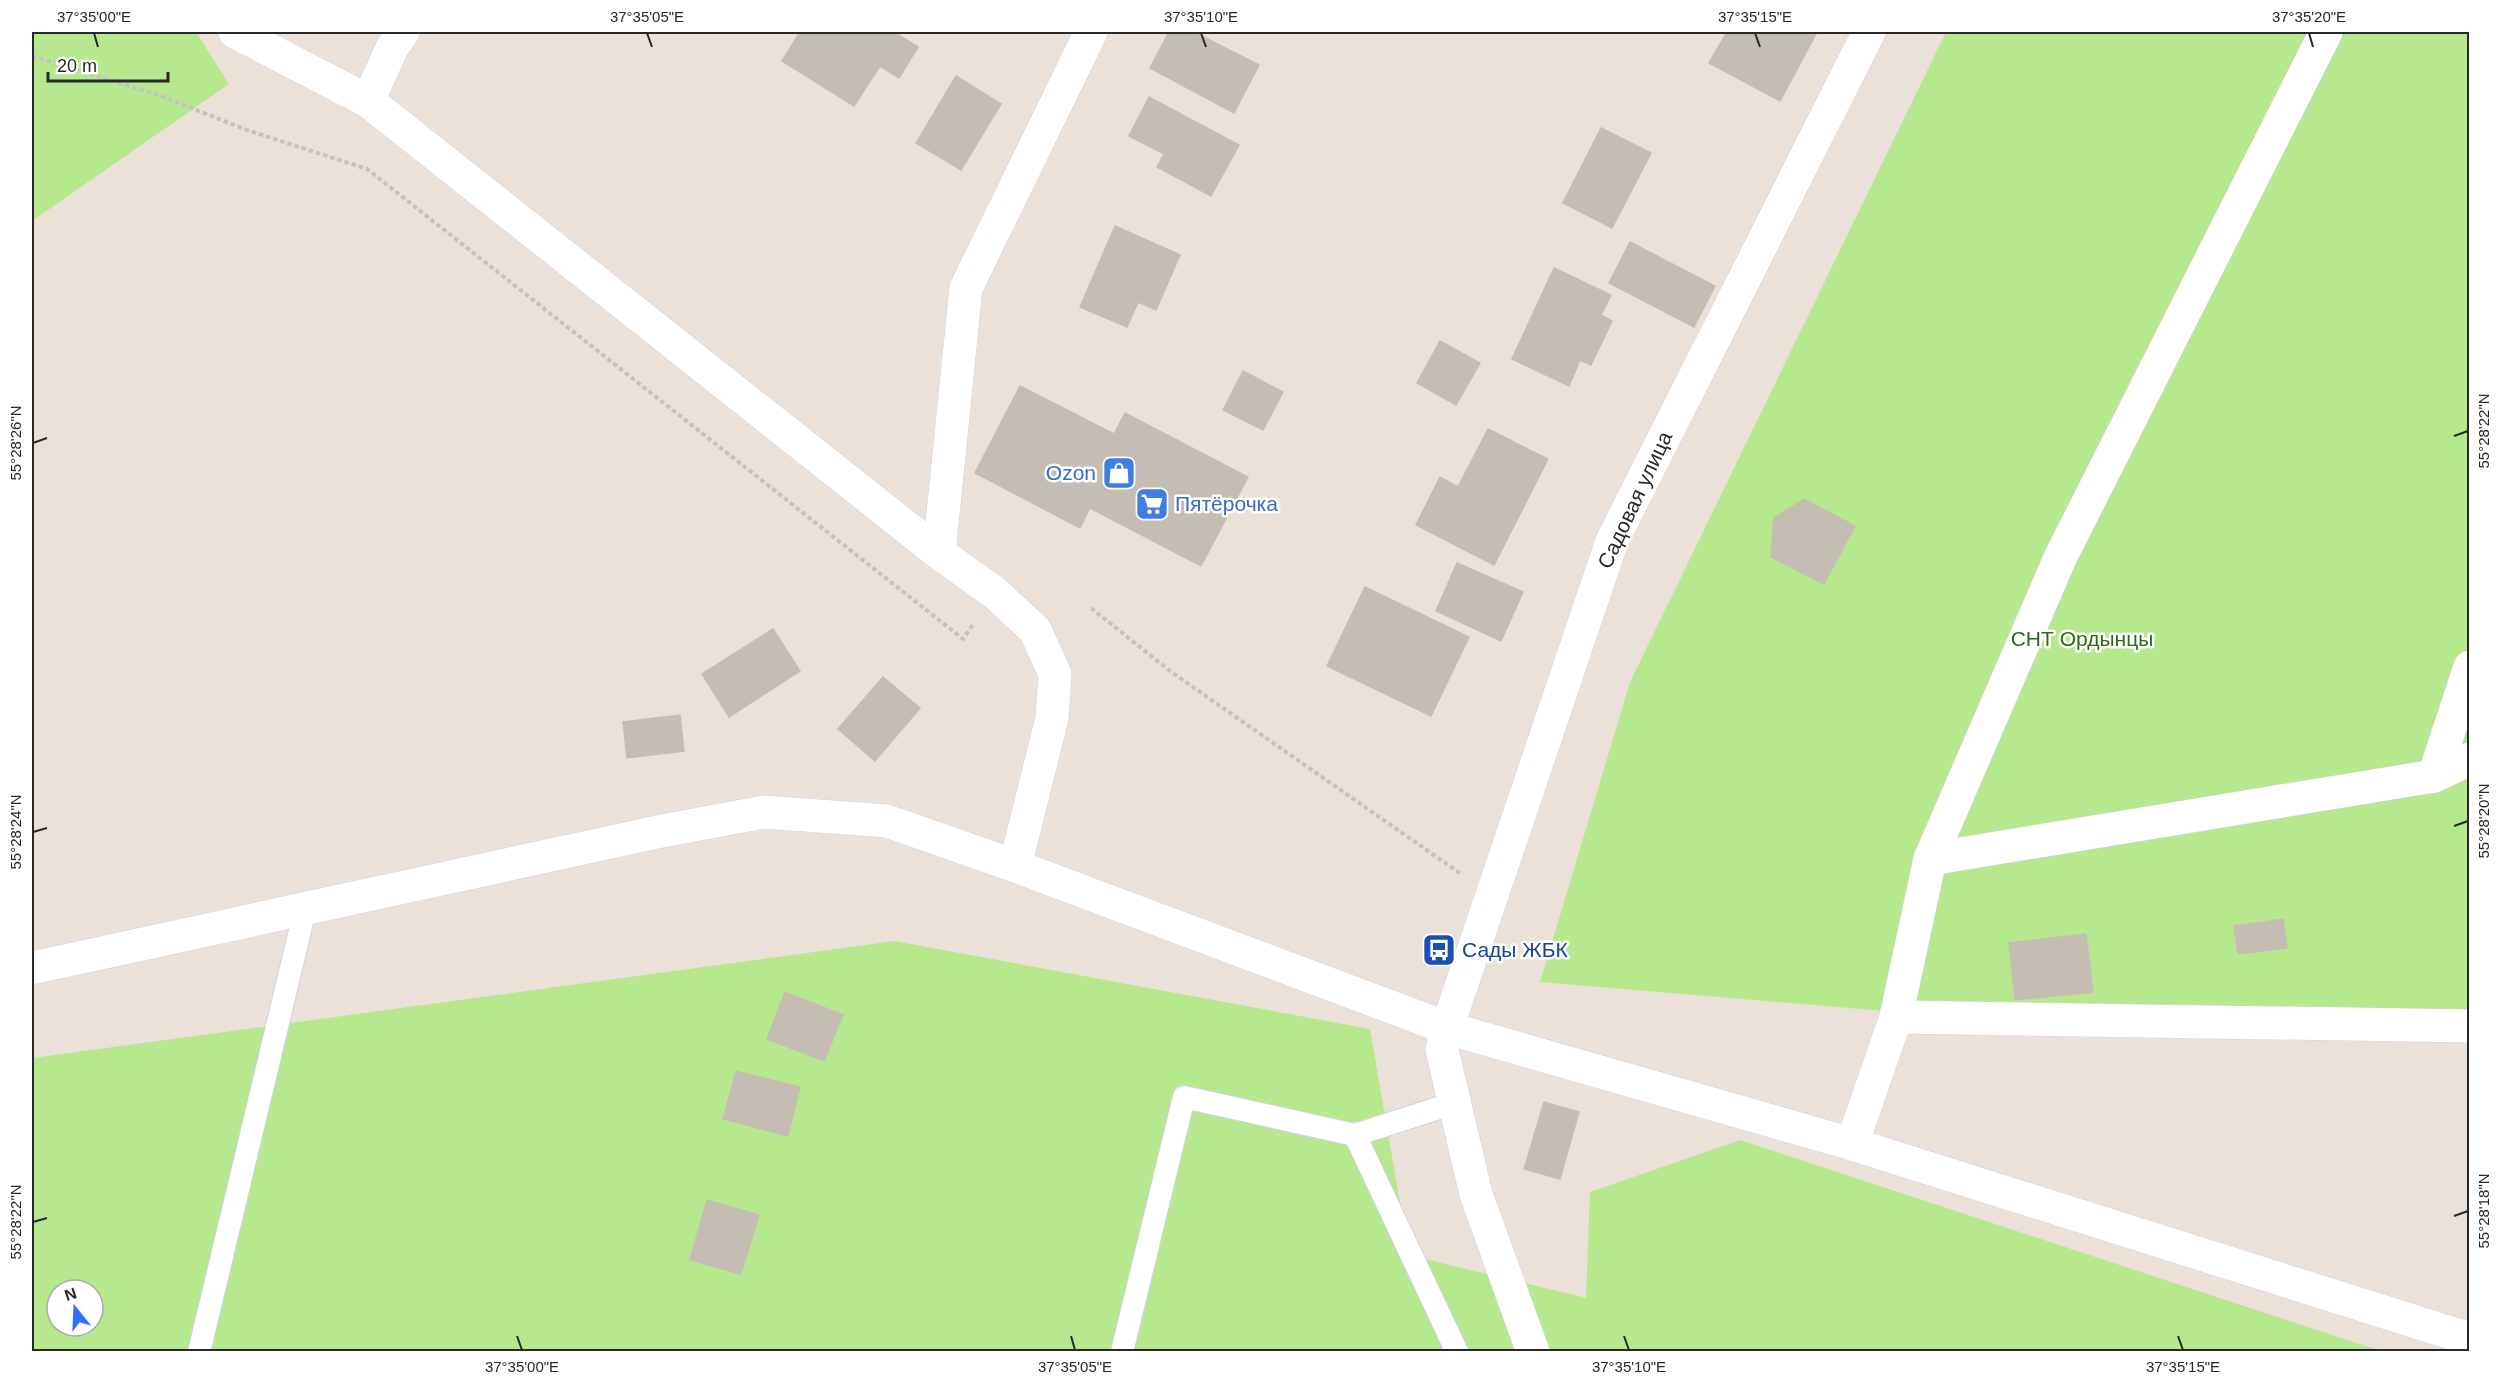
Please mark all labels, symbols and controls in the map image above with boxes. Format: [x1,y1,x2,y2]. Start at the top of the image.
text: 37°35'00"E [57,8,131,25]
text: 37°35'05"E [610,8,684,25]
text: 37°35'10"E [1164,8,1238,25]
text: 37°35'15"E [1718,8,1792,25]
text: 37°35'20"E [2272,8,2346,25]
scale bar [48,45,168,83]
text: 20 m [57,56,97,76]
text: 55°28'22"N [2475,393,2492,469]
text: 55°28'26"N [7,405,24,481]
street label: Садовая улица [1593,427,1676,572]
shop icon: Ozon [1101,455,1137,491]
place label: Ozon [1046,461,1096,484]
supermarket icon: Пятёрочка [1134,486,1170,522]
place label: Пятёрочка [1175,492,1278,515]
park label: СНТ Ордынцы [2011,627,2153,650]
text: 55°28'20"N [2475,783,2492,859]
text: 55°28'24"N [7,794,24,870]
bus stop icon: Сады ЖБК [1421,932,1457,968]
place label: Сады ЖБК [1462,938,1568,961]
text: 55°28'18"N [2475,1173,2492,1249]
text: 55°28'22"N [7,1184,24,1260]
north arrow [45,1278,105,1338]
text: N [62,1284,79,1304]
text: 37°35'00"E [485,1358,559,1375]
text: 37°35'05"E [1038,1358,1112,1375]
text: 37°35'10"E [1592,1358,1666,1375]
text: 37°35'15"E [2146,1358,2220,1375]

